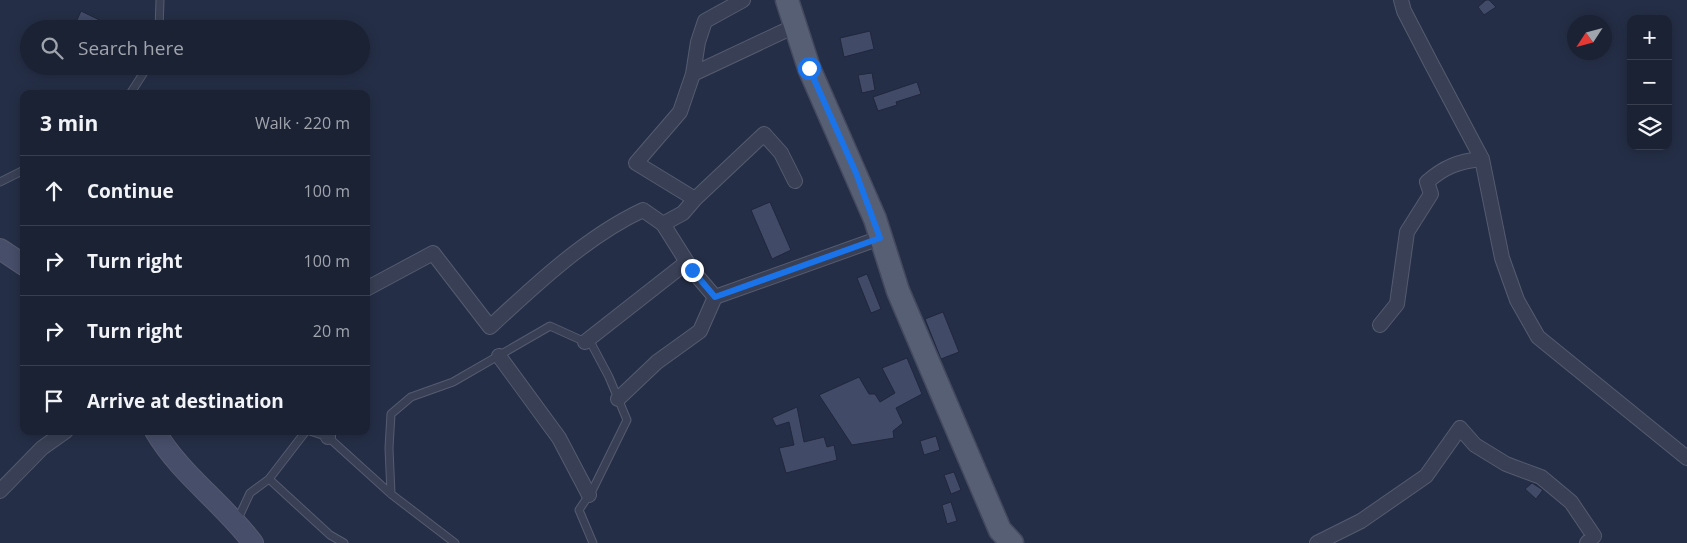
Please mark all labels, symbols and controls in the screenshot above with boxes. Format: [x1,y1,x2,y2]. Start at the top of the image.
north arrow [1567,15,1612,60]
map controls [1627,15,1672,150]
button: + [1627,15,1672,60]
search box [20,20,370,75]
icon: search [38,34,66,62]
text: Search here [78,35,184,61]
route start [798,57,821,80]
button: − [1627,60,1672,105]
button: layers [1627,105,1672,150]
text: 3 min [40,109,98,137]
text: Walk · 220 m [255,112,350,134]
icon: ahead [40,177,68,205]
text: Continue [87,178,174,204]
text: 100 m [304,180,350,202]
icon: right [40,247,68,275]
text: Turn right [87,248,182,274]
text: 100 m [304,250,350,272]
route end [681,259,704,282]
icon: right [40,317,68,345]
text: Turn right [87,318,182,344]
text: 20 m [313,320,350,342]
icon: arrive [40,387,68,415]
text: Arrive at destination [87,388,284,414]

